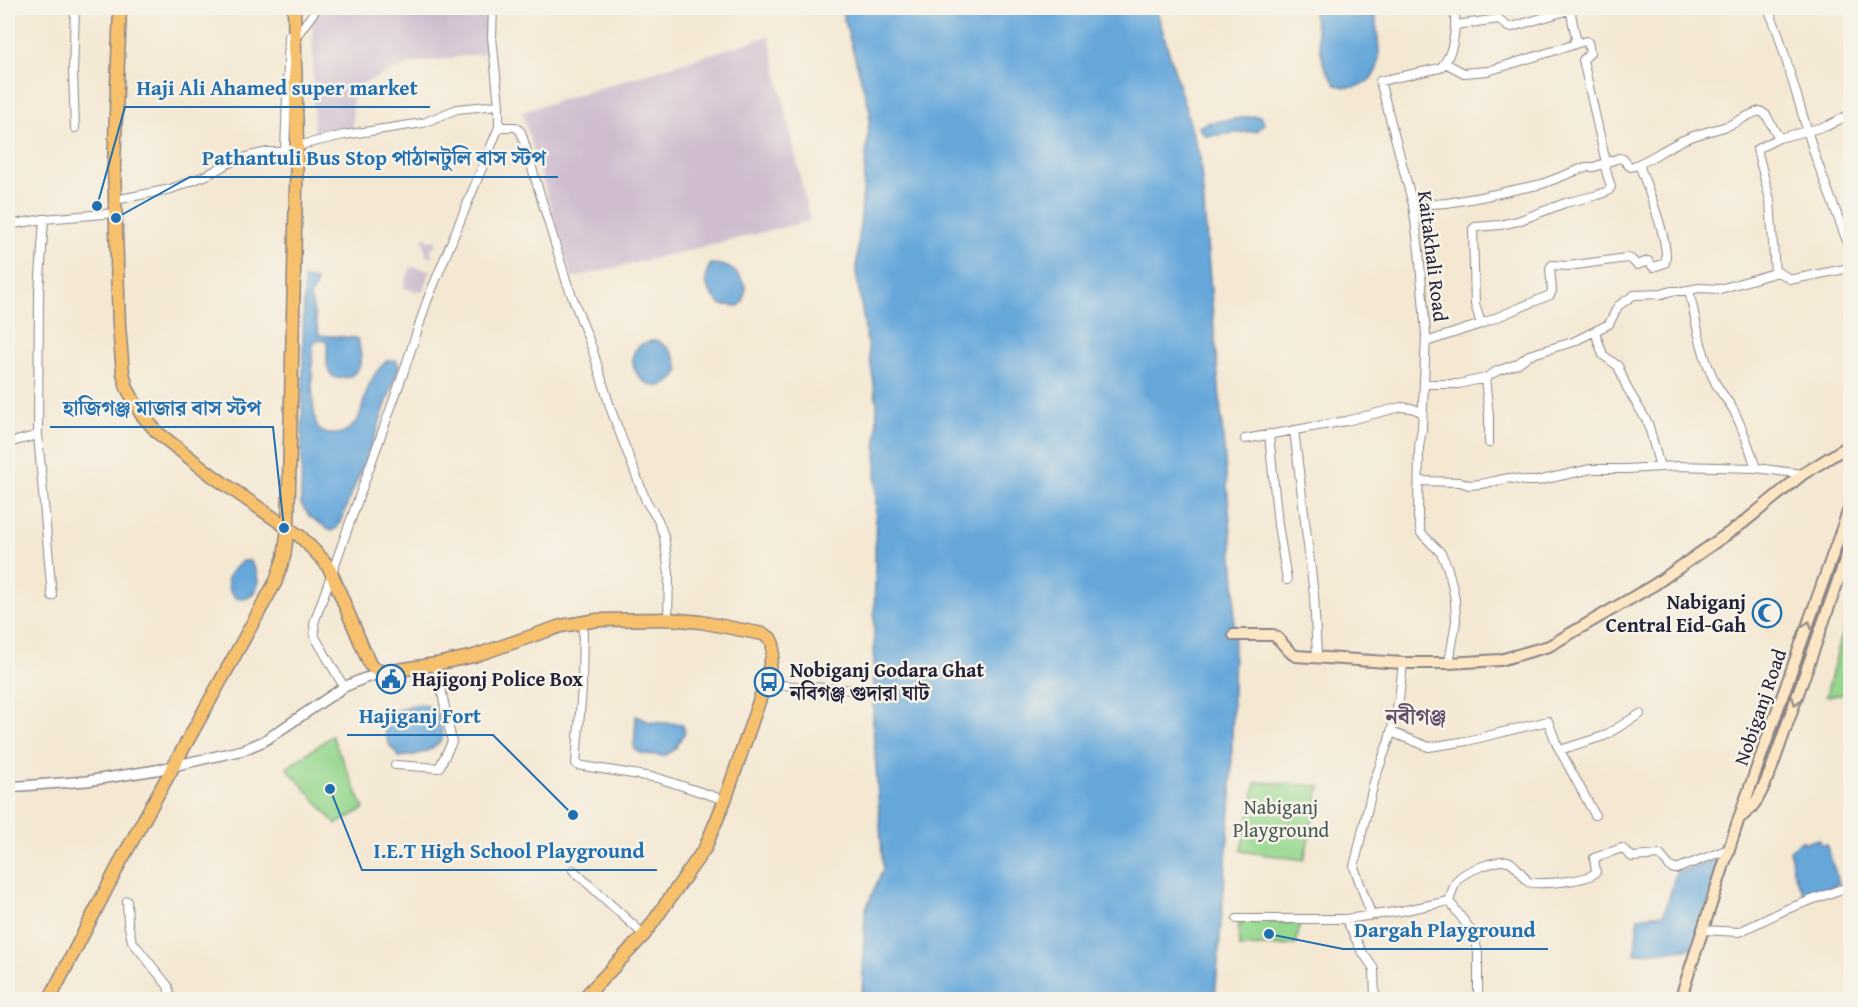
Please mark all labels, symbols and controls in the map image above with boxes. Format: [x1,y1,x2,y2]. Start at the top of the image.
callout: Haji Ali Ahamed super market [125,68,430,107]
text: Haji Ali Ahamed super market [136,72,418,103]
callout: Pathantuli Bus Stop পাঠানটুলি বাস স্টপ [190,138,558,177]
text: Pathantuli Bus Stop পাঠানটুলি বাস স্টপ [202,142,547,173]
street label: Kaitakhali Road [1411,189,1456,323]
callout: হাজিগঞ্জ মাজার বাস স্টপ [50,388,273,427]
text: হাজিগঞ্জ মাজার বাস স্টপ [62,392,263,423]
place label: Nabiganj Central Eid-Gah [1606,587,1746,639]
mosque icon: Nabiganj Central Eid-Gah [1751,597,1783,629]
one-way arrow [1800,620,1813,631]
street label: Nobiganj Road [1726,644,1793,769]
place label: Nobiganj Godara Ghat নবিগঞ্জ গুদারা ঘাট [789,655,985,707]
public building icon: Hajigonj Police Box [375,663,407,695]
place label: Hajigonj Police Box [412,664,583,693]
bus stop icon: Nobiganj Godara Ghat নবিগঞ্জ গুদারা ঘাট [753,666,785,698]
one-way arrow [1791,695,1804,706]
callout: Hajiganj Fort [347,696,493,735]
text: Hajiganj Fort [359,700,481,731]
district label: নবীগঞ্জ [1385,700,1446,732]
park label: Nabiganj Playground [1233,792,1330,844]
callout: I.E.T High School Playground [362,831,657,870]
text: I.E.T High School Playground [374,835,644,866]
callout: Dargah Playground [1343,910,1548,949]
text: Dargah Playground [1354,914,1536,945]

